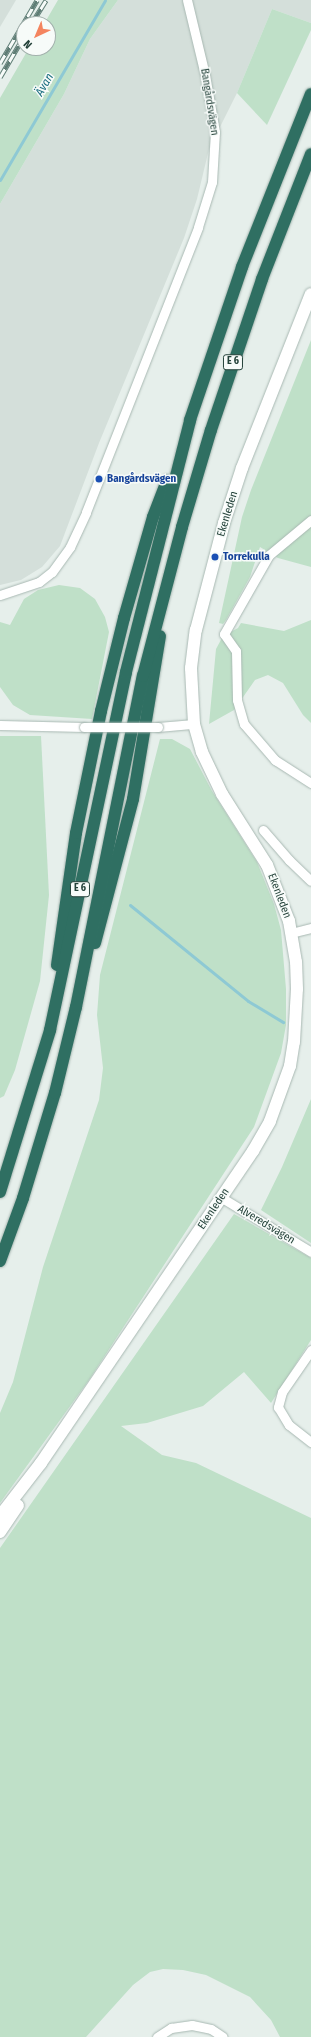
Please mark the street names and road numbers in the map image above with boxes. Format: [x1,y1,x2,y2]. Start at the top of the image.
street label: Bangårdsvägen [197,67,221,137]
road number: E 6 [222,354,244,370]
street label: Ekenleden [215,490,241,538]
street label: Ekenleden [264,872,294,920]
road number: E 6 [69,881,91,897]
street label: Ekenleden [195,1186,233,1232]
street label: Alveredsvägen [235,1203,297,1247]

